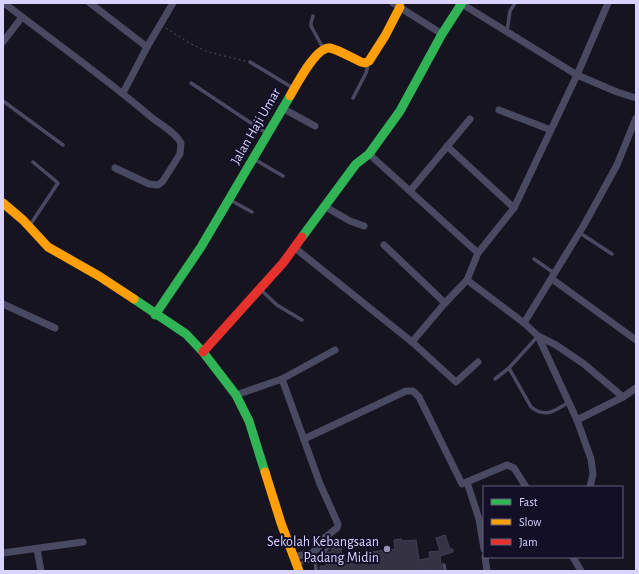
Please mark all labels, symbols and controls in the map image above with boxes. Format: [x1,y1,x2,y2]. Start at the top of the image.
street label: Jalan Haji Umar [228,86,284,167]
legend [483,486,623,558]
text: Fast [519,496,538,508]
text: Slow [519,516,541,528]
place label: Sekolah Kebangsaan Padang Midin [267,535,379,565]
text: Jam [519,536,538,548]
marker: Sekolah Kebangsaan Padang Midin [382,544,392,554]

